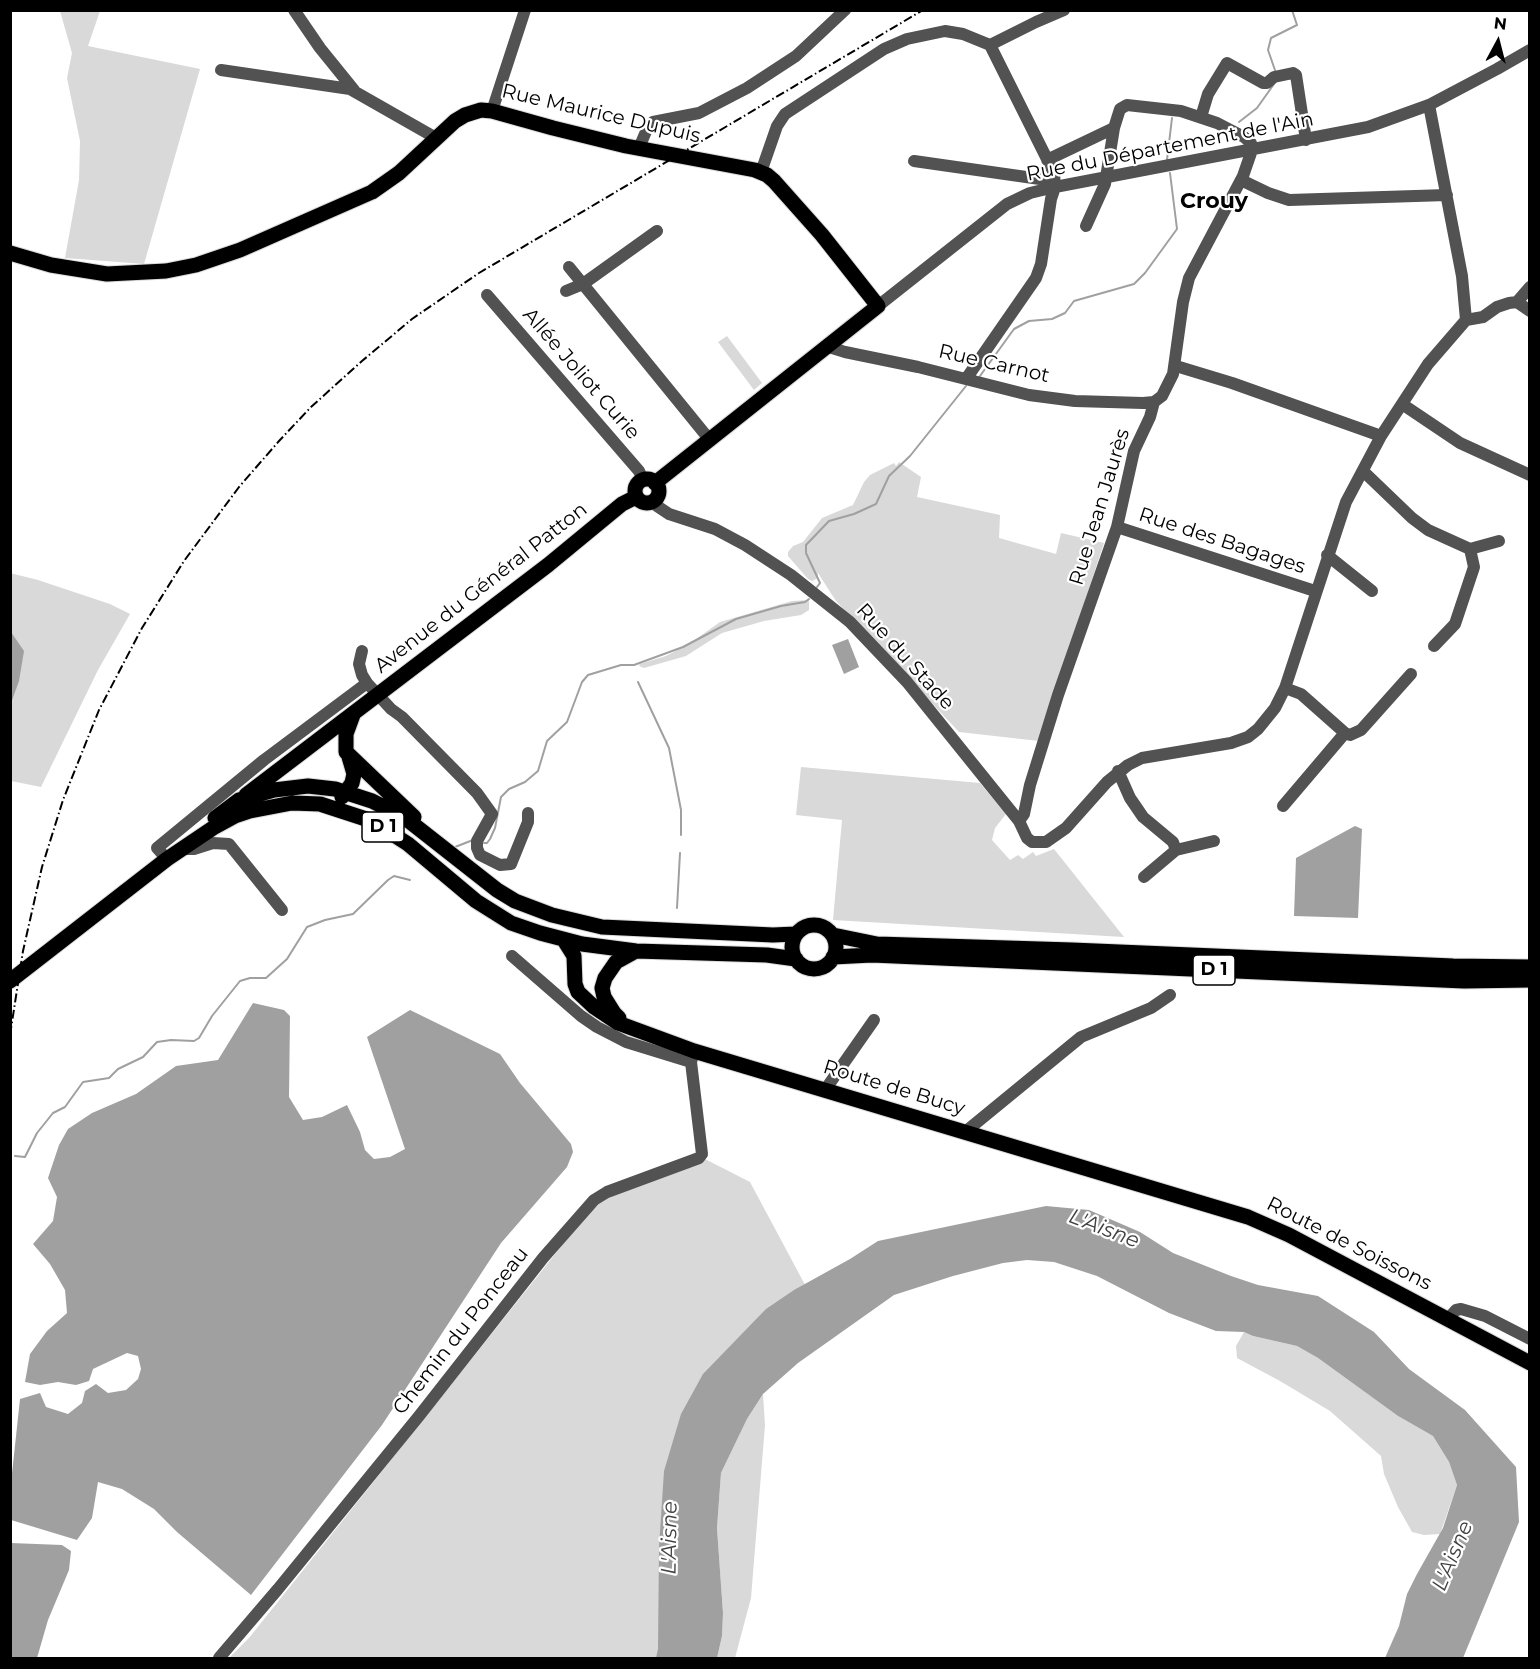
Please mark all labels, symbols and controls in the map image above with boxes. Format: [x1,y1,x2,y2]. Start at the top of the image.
north arrow [1468,12,1528,72]
text: N [1493,13,1508,34]
street label: Rue Maurice Dupuis [499,79,703,149]
street label: Rue du Département de l'Ain [1024,107,1316,187]
district label: Crouy [1180,189,1248,215]
street label: Allée Joliot Curie [517,303,645,445]
street label: Rue Carnot [936,340,1052,388]
street label: Rue Jean Jaurès [1065,426,1135,588]
street label: Avenue du Général Patton [370,498,592,678]
street label: Rue des Bagages [1136,503,1308,579]
street label: Rue du Stade [851,599,959,715]
road number: D 1 [362,812,404,842]
road number: D 1 [1193,955,1235,985]
street label: Route de Bucy [820,1055,968,1121]
street label: Route de Soissons [1262,1192,1436,1296]
water label: L'Aisne [1065,1204,1143,1254]
street label: Chemin du Ponceau [388,1243,534,1419]
water label: L'Aisne [657,1501,683,1575]
water label: L'Aisne [1427,1517,1479,1595]

